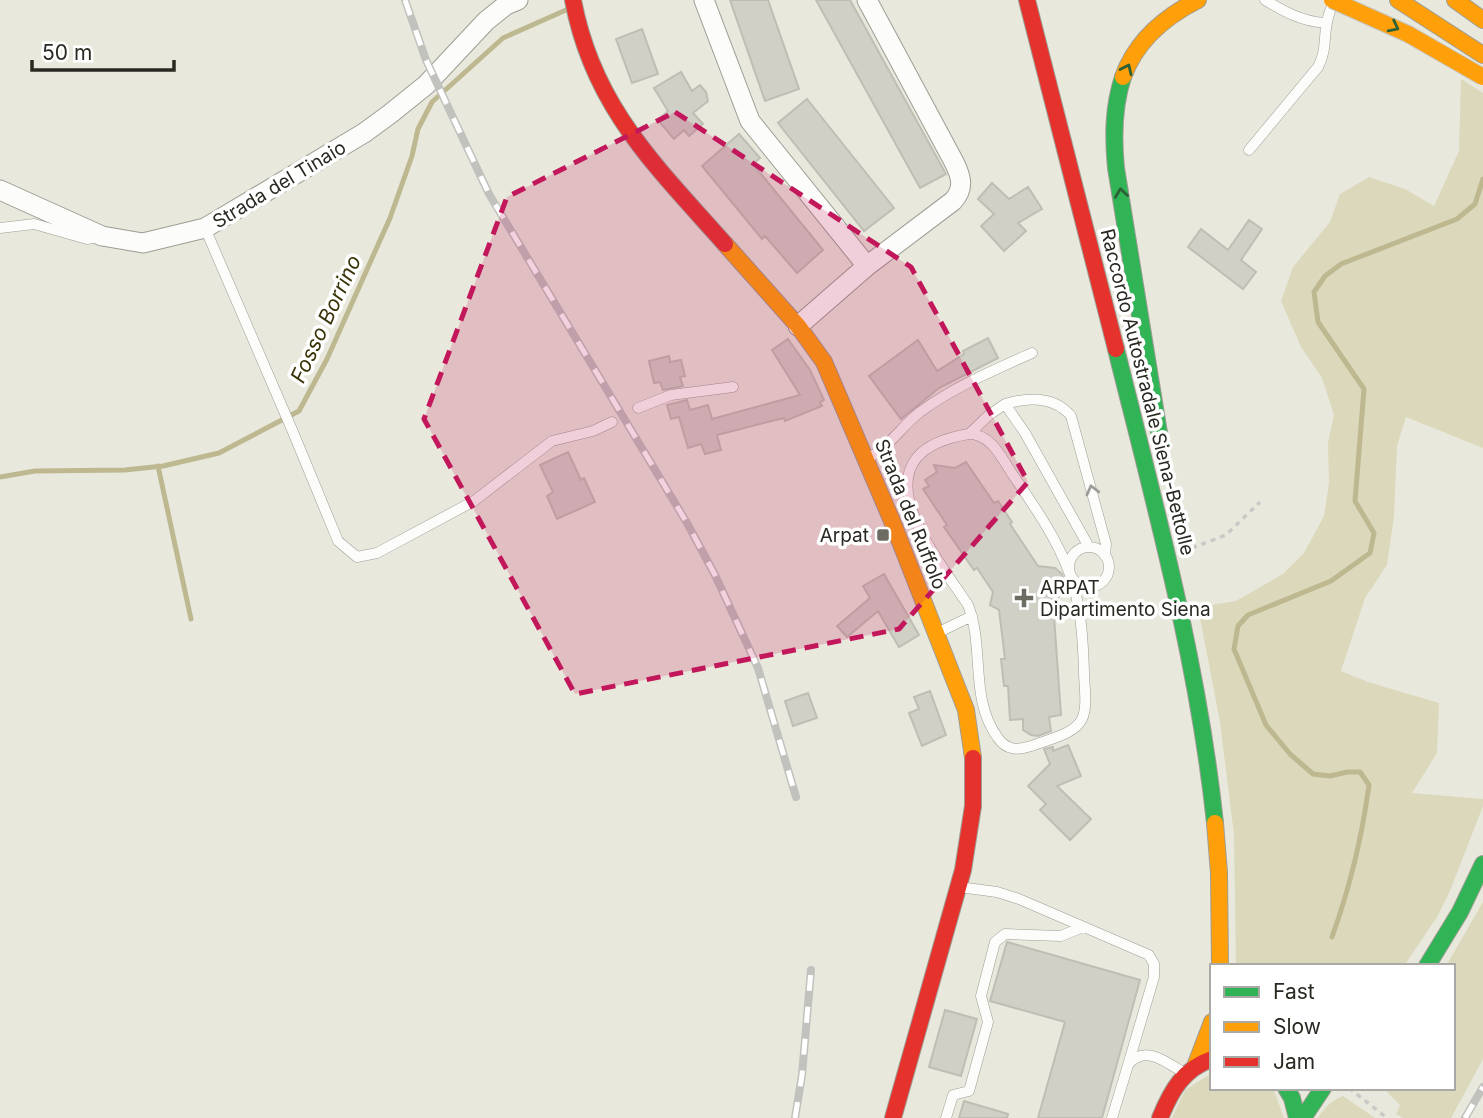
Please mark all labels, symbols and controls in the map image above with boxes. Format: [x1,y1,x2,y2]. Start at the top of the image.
one-way arrow [1387,19,1399,33]
scale bar [32,28,173,72]
text: 50 m [42,40,92,65]
one-way arrow [1119,64,1133,76]
street label: Strada del Tinaio [208,136,350,233]
one-way arrow [1114,187,1129,198]
street label: Raccordo Autostradale Siena-Bettolle [1096,226,1199,558]
water label: Fosso Borrino [285,251,366,387]
street label: Strada del Ruffolo [870,436,951,593]
one-way arrow [1086,484,1100,496]
place label: Arpat [820,524,869,547]
marker: Arpat [875,527,891,543]
place label: ARPAT Dipartimento Siena [1040,576,1211,621]
marker: ARPAT Dipartimento Siena [1014,588,1034,608]
legend [1210,964,1455,1090]
text: Fast [1273,979,1315,1004]
text: Slow [1273,1014,1321,1039]
text: Jam [1273,1049,1315,1074]

